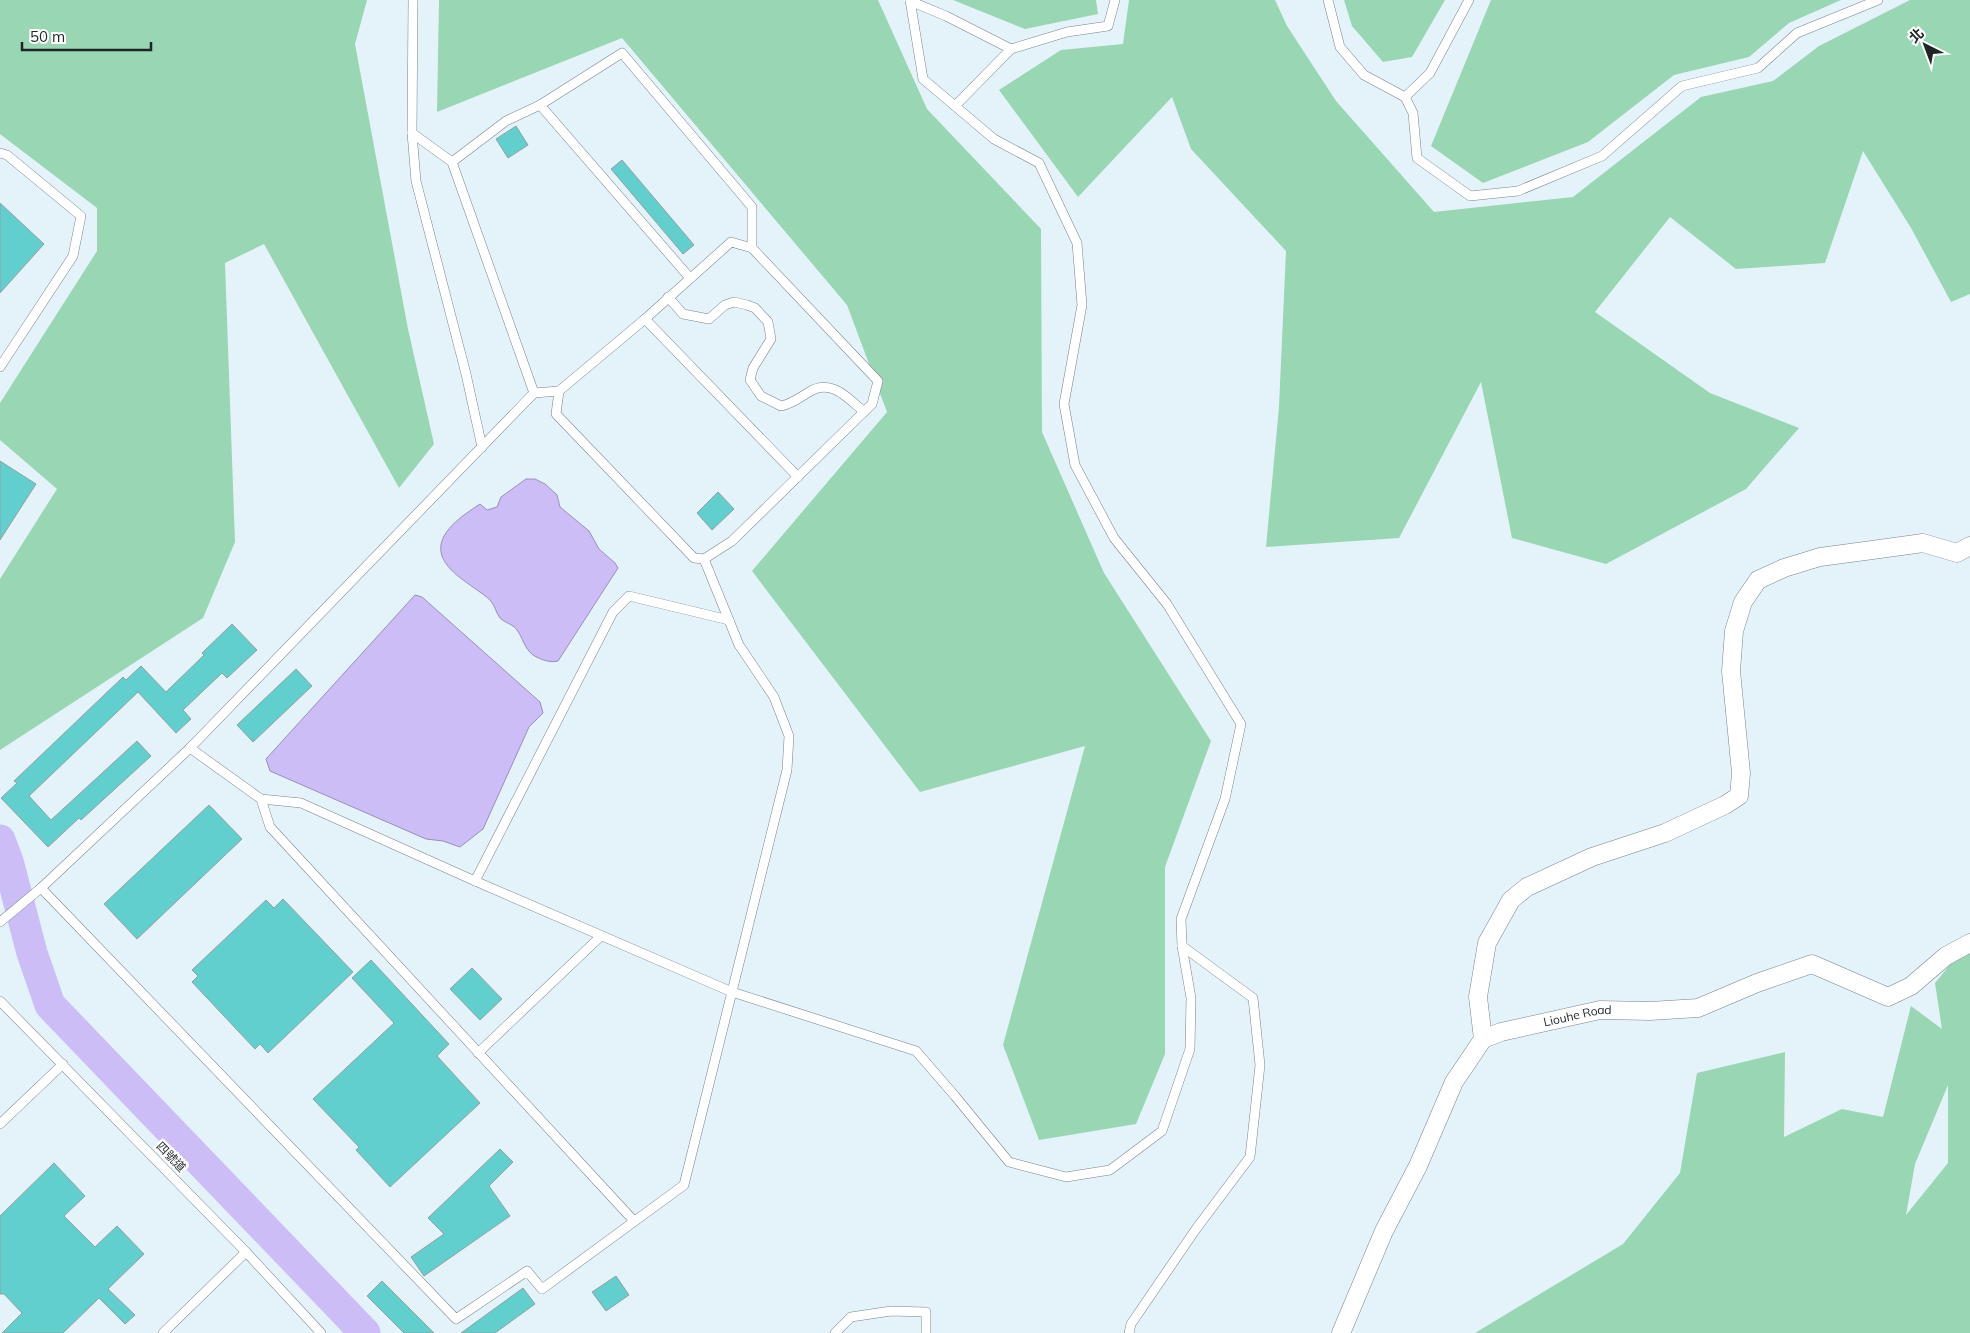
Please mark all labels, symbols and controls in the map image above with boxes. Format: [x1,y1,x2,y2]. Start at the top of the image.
scale bar [22,20,151,52]
north arrow [1900,20,1950,70]
text: 北 [1905,24,1928,47]
text: 50 m [30,27,65,46]
street label: Liouhe Road [1542,1002,1612,1029]
street label: 四號道 [153,1138,189,1175]

